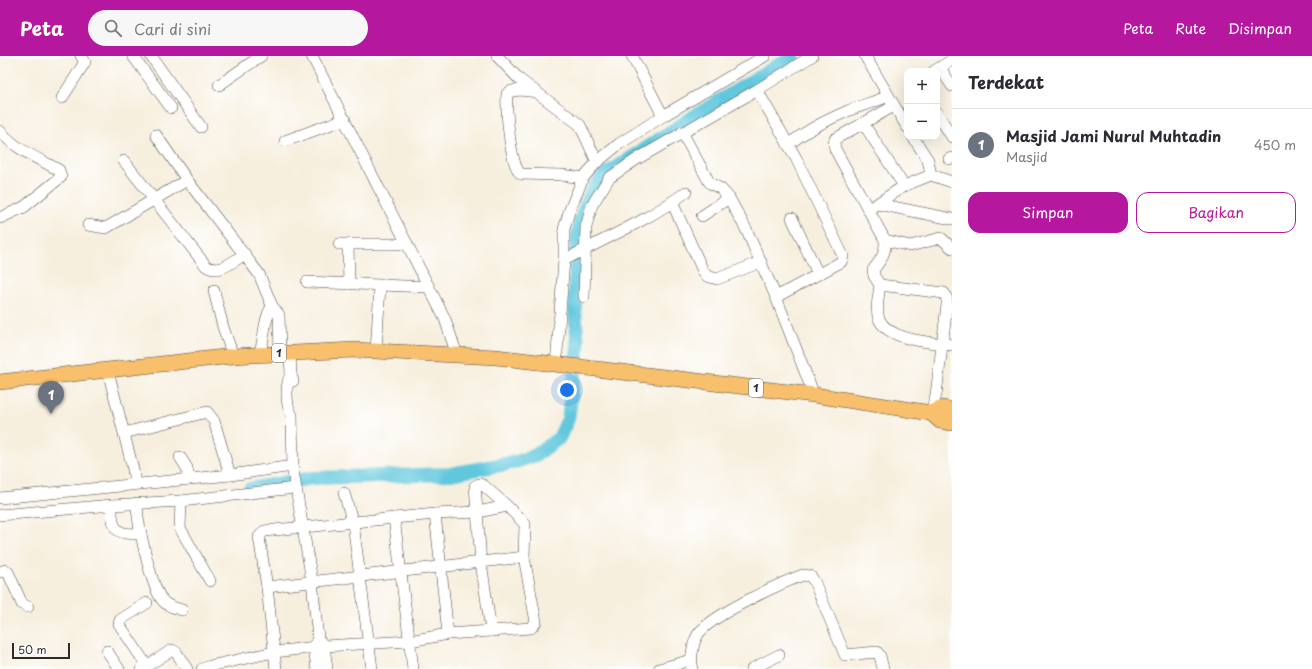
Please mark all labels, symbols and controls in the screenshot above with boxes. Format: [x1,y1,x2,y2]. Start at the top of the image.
search box [88,10,368,46]
text: Peta [20,14,64,42]
icon: search [102,17,124,39]
text: Cari di sini [134,17,211,40]
text: Peta [1123,18,1153,39]
text: Rute [1175,18,1206,39]
text: Disimpan [1228,18,1292,39]
map controls [904,68,940,140]
button: + [904,68,940,104]
text: Terdekat [968,69,1044,95]
button: − [904,104,940,140]
text: Masjid Jami Nurul Muhtadin [1006,124,1221,147]
text: 1 [978,135,984,154]
text: 450 m [1254,135,1296,154]
text: Masjid [1006,147,1048,166]
button: Simpan [968,192,1128,233]
button: Bagikan [1136,192,1296,233]
road number: 1 [272,344,286,362]
road number: 1 [749,379,763,397]
your location [557,380,577,400]
pin: 1 [38,381,64,414]
scale bar [12,641,70,660]
text: 50 m [18,641,47,658]

